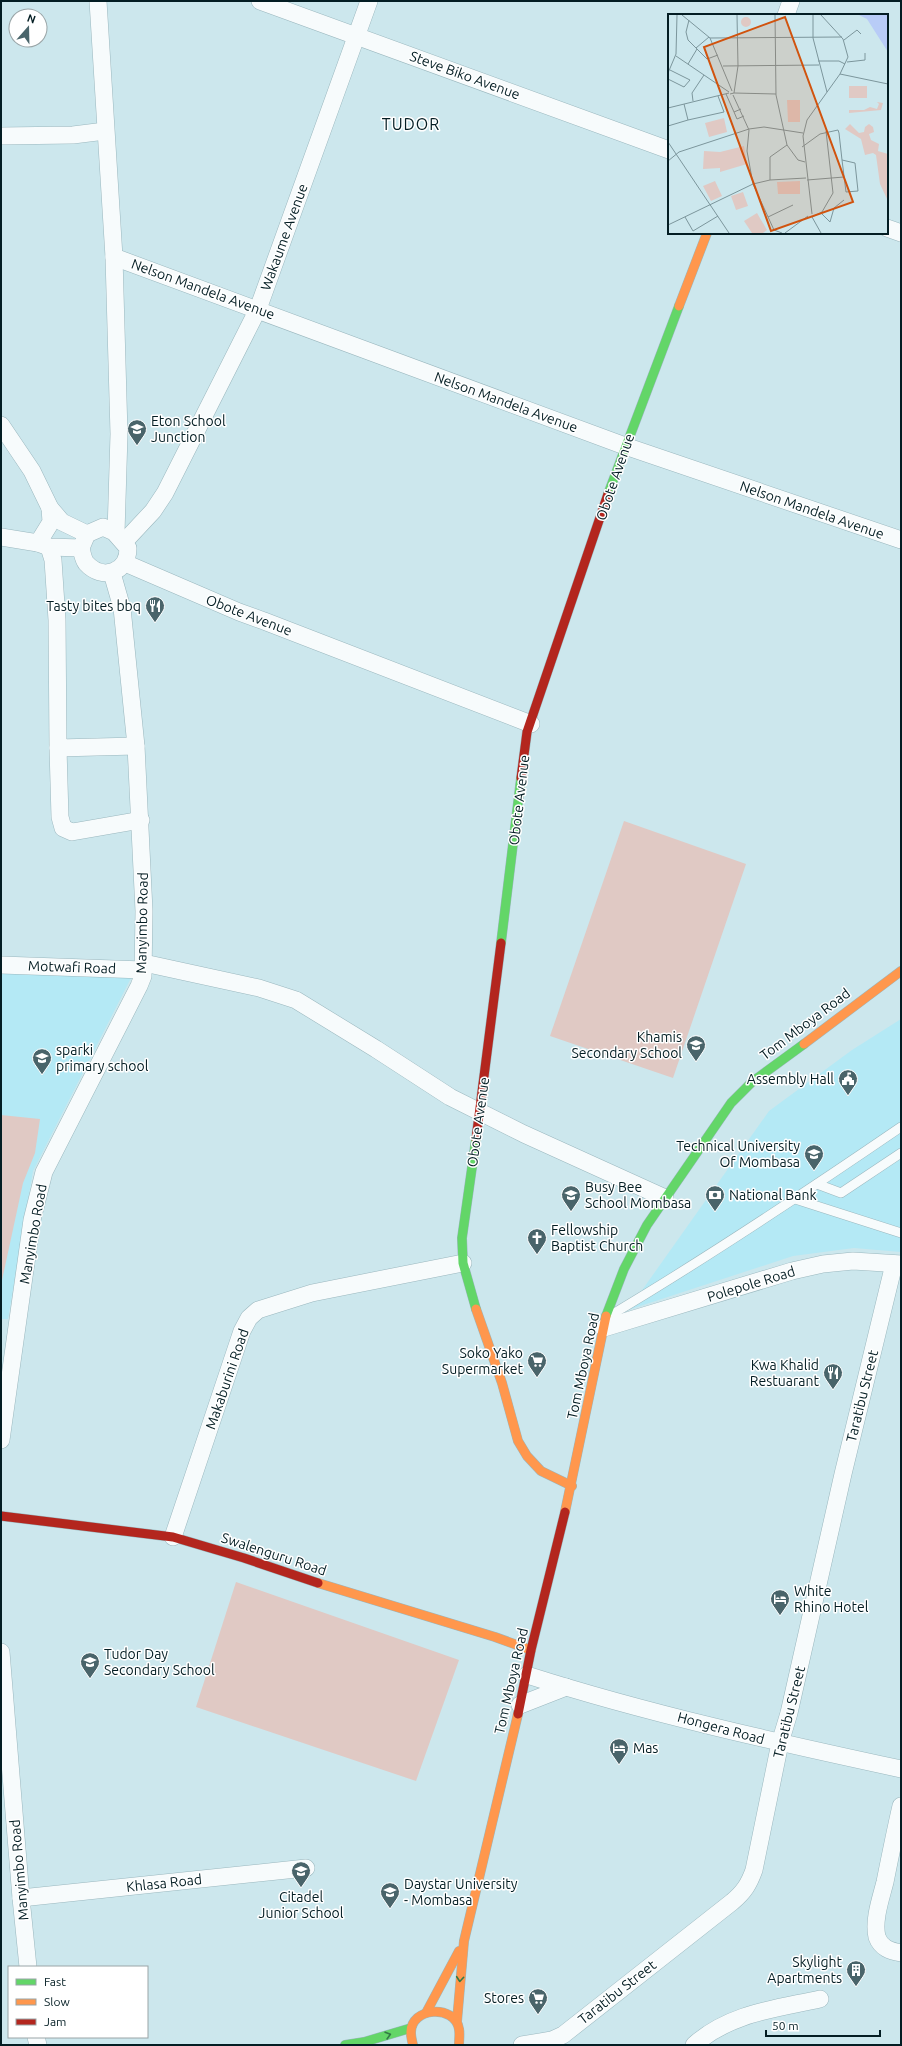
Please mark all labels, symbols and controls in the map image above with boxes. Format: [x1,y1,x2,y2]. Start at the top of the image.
north arrow [8,8,48,48]
text: N [26,12,37,26]
inset map [668,14,888,234]
street label: Steve Biko Avenue [408,48,522,102]
district label: TUDOR [382,115,440,133]
street label: Wakaume Avenue [257,182,311,292]
street label: Nelson Mandela Avenue [129,256,277,322]
street label: Nelson Mandela Avenue [432,369,580,435]
place label: Eton School Junction [151,413,226,445]
school or university icon: Eton School Junction [126,418,148,446]
street label: Obote Avenue [593,431,637,523]
street label: Nelson Mandela Avenue [738,478,886,542]
street label: Obote Avenue [204,591,294,639]
restaurant icon: Tasty bites bbq [144,595,166,623]
place label: Tasty bites bbq [46,598,141,614]
street label: Obote Avenue [506,754,532,846]
street label: Manyimbo Road [133,872,151,974]
street label: Motwafi Road [28,957,116,977]
street label: Tom Mboya Road [757,985,853,1063]
place label: Khamis Secondary School [571,1029,682,1061]
school or university icon: Khamis Secondary School [685,1034,707,1062]
place label: sparki primary school [56,1042,149,1074]
school or university icon: sparki primary school [31,1047,53,1075]
public building icon: Assembly Hall [837,1068,859,1096]
place label: Assembly Hall [747,1071,834,1087]
street label: Obote Avenue [464,1076,492,1168]
place label: Technical University Of Mombasa [676,1138,800,1170]
school or university icon: Technical University Of Mombasa [803,1143,825,1171]
place label: Busy Bee School Mombasa [585,1179,691,1211]
street label: Manyimbo Road [16,1183,50,1285]
school or university icon: Busy Bee School Mombasa [560,1184,582,1212]
bank icon: National Bank [704,1184,726,1212]
place label: National Bank [729,1187,817,1203]
place label: Fellowship Baptist Church [551,1222,643,1254]
church icon: Fellowship Baptist Church [526,1227,548,1255]
street label: Polepole Road [705,1263,797,1305]
street label: Tom Mboya Road [564,1311,602,1421]
street label: Makaburini Road [202,1327,252,1431]
place label: Soko Yako Supermarket [442,1345,523,1377]
street label: Taratibu Street [843,1348,881,1444]
supermarket icon: Soko Yako Supermarket [526,1350,548,1378]
place label: Kwa Khalid Restuarant [750,1357,819,1389]
restaurant icon: Kwa Khalid Restuarant [822,1362,844,1390]
street label: Swalenguru Road [219,1529,329,1579]
place label: White Rhino Hotel [794,1583,869,1615]
hotel icon: White Rhino Hotel [769,1588,791,1616]
street label: Tom Mboya Road [491,1626,531,1736]
place label: Tudor Day Secondary School [104,1646,215,1678]
school or university icon: Tudor Day Secondary School [79,1651,101,1679]
street label: Taratibu Street [770,1664,808,1760]
street label: Hongera Road [676,1709,766,1747]
hotel icon: Mas [608,1737,630,1765]
place label: Mas [633,1740,658,1756]
street label: Manyimbo Road [7,1819,31,1921]
school or university icon: Citadel Junior School [290,1860,312,1888]
street label: Khlasa Road [125,1871,203,1895]
place label: Daystar University - Mombasa [404,1876,518,1908]
school or university icon: Daystar University - Mombasa [379,1881,401,1909]
place label: Citadel Junior School [259,1889,344,1921]
place label: Skylight Apartments [767,1954,842,1986]
street label: Taratibu Street [575,1956,659,2027]
building icon: Skylight Apartments [845,1959,867,1987]
legend [8,1966,148,2038]
text: Fast [44,1975,66,1988]
one-way arrow [456,1976,465,1982]
supermarket icon: Stores [527,1987,549,2015]
place label: Stores [484,1990,524,2006]
text: Slow [44,1995,70,2008]
scale bar [766,2012,880,2038]
text: Jam [44,2015,66,2028]
text: 50 m [772,2019,799,2032]
one-way arrow [384,2031,391,2040]

